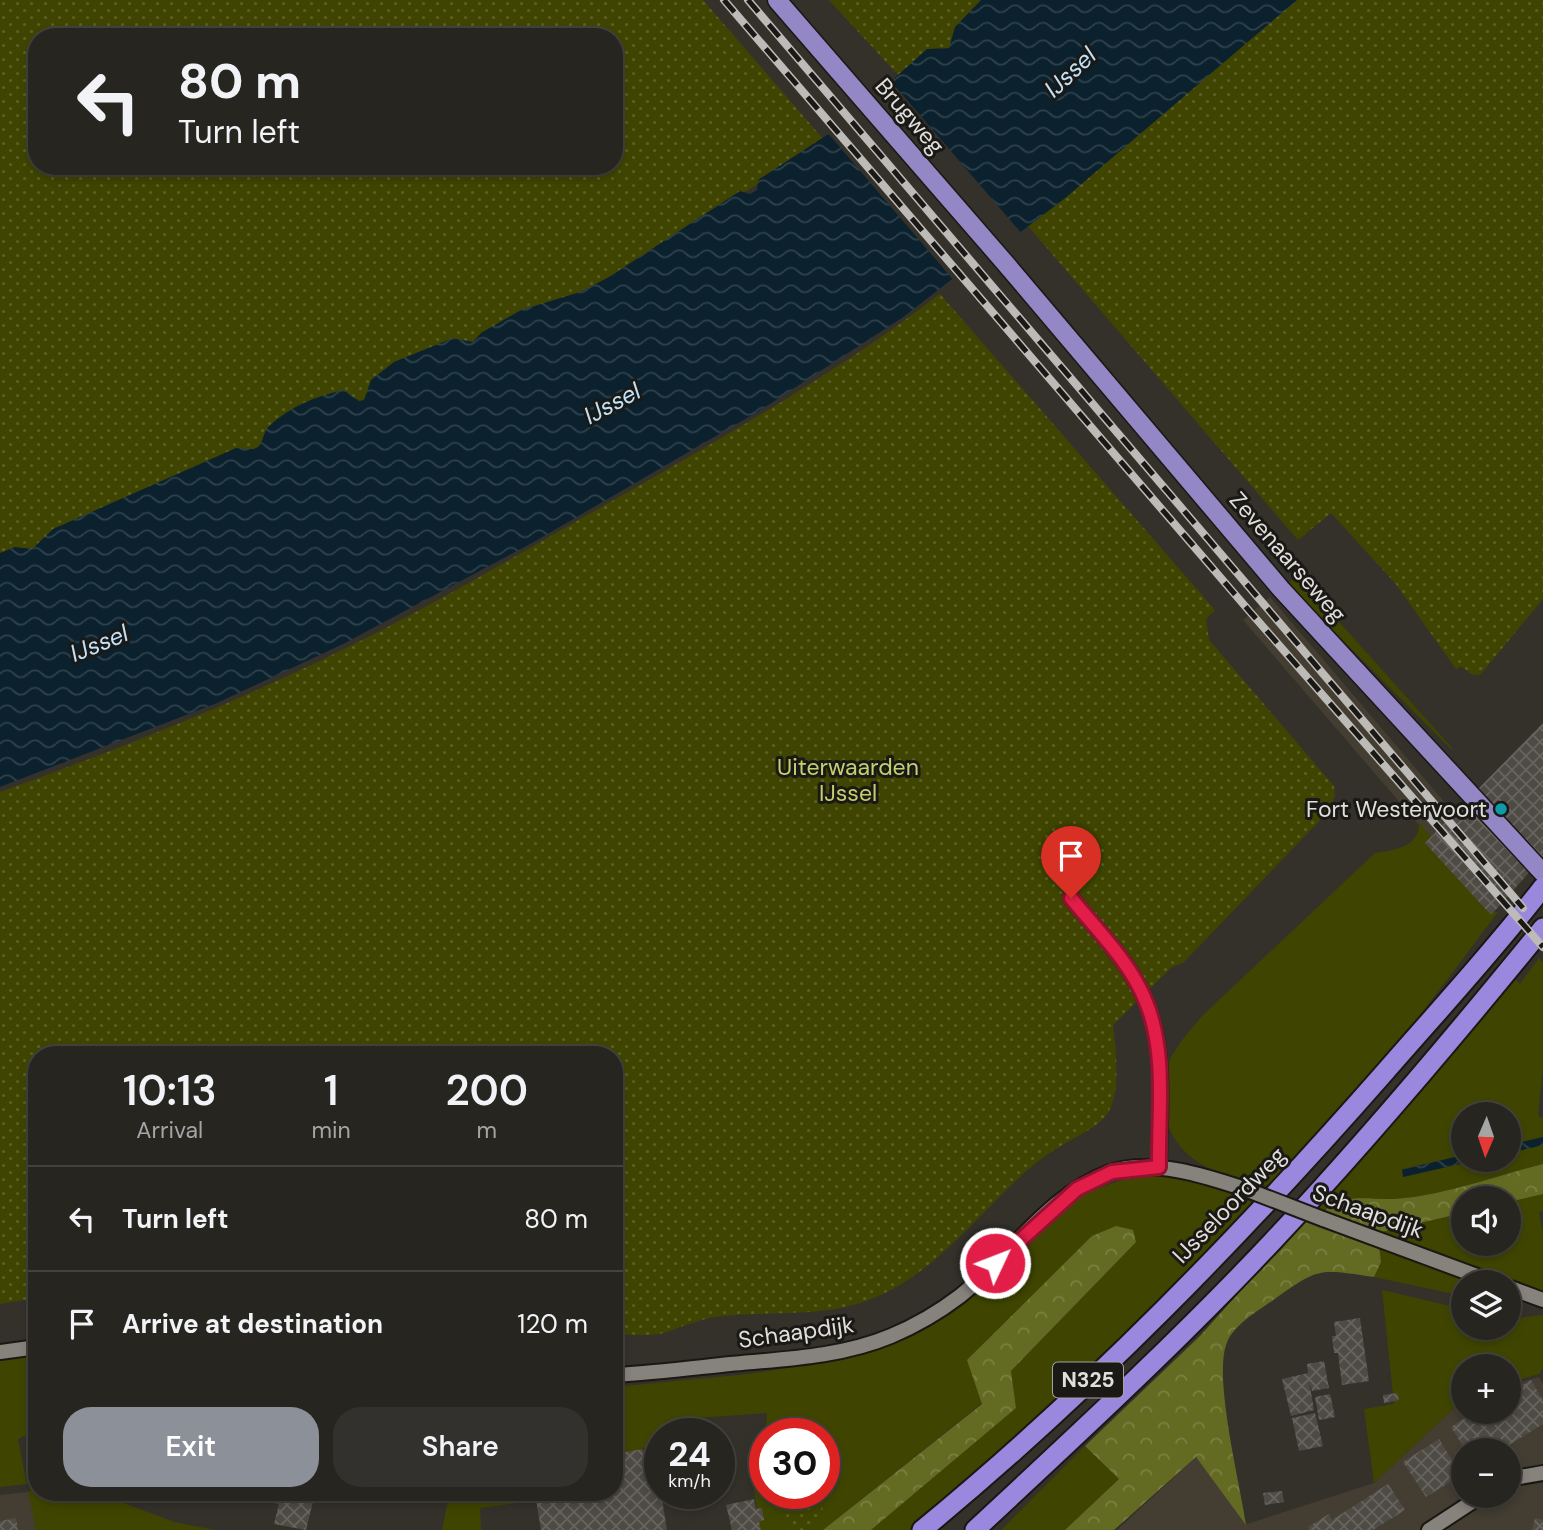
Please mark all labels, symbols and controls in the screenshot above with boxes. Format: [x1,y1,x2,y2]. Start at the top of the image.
water label: IJssel [1037,40,1103,104]
text: 80 m [178,49,301,113]
icon: left [63,56,154,147]
street label: Brugweg [869,72,951,160]
text: Turn left [178,111,300,153]
water label: IJssel [578,375,646,431]
street label: Zevenaarseweg [1223,485,1353,629]
water label: IJssel [65,617,133,669]
park label: Uiterwaarden IJssel [777,752,919,808]
place label: Fort Westervoort [1306,794,1487,824]
marker: Fort Westervoort [1493,801,1509,817]
pin [1041,826,1101,898]
icon: arrive [1052,837,1090,875]
text: 10:13 [123,1063,217,1118]
text: 1 [324,1063,338,1118]
text: 200 [446,1063,528,1118]
north arrow [1451,1102,1521,1172]
map controls [1451,1102,1521,1508]
text: Arrival [136,1115,203,1145]
text: min [311,1115,351,1145]
text: m [477,1115,497,1145]
street label: IJsseloordweg [1166,1140,1292,1270]
street label: Schaapdijk [1308,1177,1428,1245]
button: sound [1451,1186,1521,1256]
icon: left [63,1200,101,1238]
text: Turn left [122,1202,229,1236]
text: 80 m [524,1202,588,1236]
position arrow [958,1226,1032,1300]
button: layers [1451,1270,1521,1340]
icon: arrive [63,1305,101,1343]
text: Arrive at destination [122,1307,383,1341]
text: 120 m [517,1307,588,1341]
street label: Schaapdijk [736,1309,856,1355]
button: + [1451,1354,1521,1424]
road number: N325 [1053,1362,1123,1398]
button: Exit [63,1407,319,1487]
button: Share [333,1407,588,1487]
speed limit sign: 30 [749,1418,840,1509]
text: 24 [668,1431,711,1477]
button: − [1451,1438,1521,1508]
text: km/h [668,1469,711,1493]

